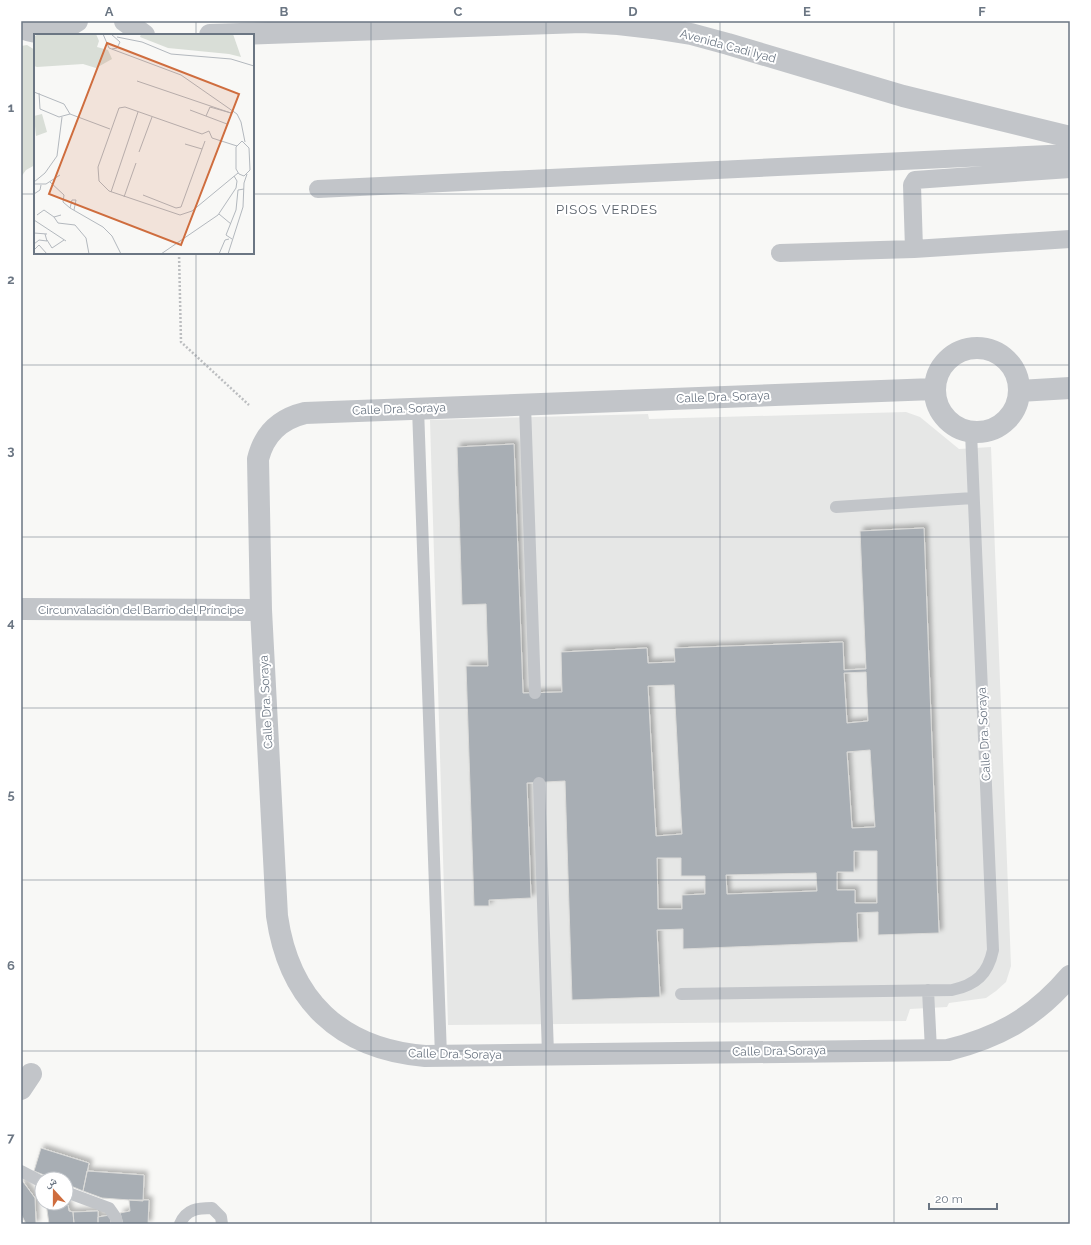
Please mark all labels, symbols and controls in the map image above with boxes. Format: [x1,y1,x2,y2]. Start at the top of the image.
text: A [105,4,114,19]
text: B [280,4,289,19]
text: C [454,4,463,19]
text: D [628,4,638,19]
text: E [803,4,811,19]
text: F [978,4,986,19]
street label: Avenida Cadi Iyad [678,26,778,66]
inset map [34,34,254,254]
text: 1 [8,100,15,115]
district label: PISOS VERDES [556,202,658,217]
text: 2 [7,272,15,287]
street label: Calle Dra. Soraya [676,388,770,406]
street label: Calle Dra. Soraya [352,400,446,418]
text: 3 [7,443,15,458]
street label: Circunvalación del Barrio del Príncipe [38,603,244,617]
text: 4 [7,615,15,630]
street label: Calle Dra. Soraya [257,655,275,749]
street label: Calle Dra. Soraya [975,687,993,781]
text: 5 [7,787,15,802]
text: 6 [7,958,15,973]
street label: Calle Dra. Soraya [732,1043,826,1059]
street label: Calle Dra. Soraya [408,1046,502,1062]
text: 7 [7,1130,15,1145]
north arrow [34,1171,74,1211]
text: ش [43,1174,59,1191]
scale bar [929,1185,997,1211]
text: 20 m [935,1192,963,1206]

